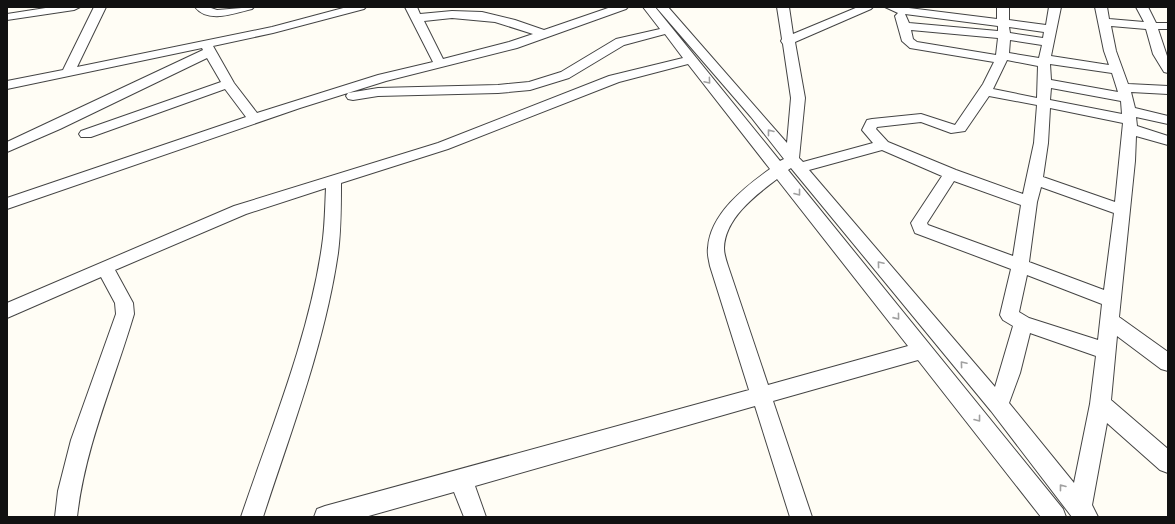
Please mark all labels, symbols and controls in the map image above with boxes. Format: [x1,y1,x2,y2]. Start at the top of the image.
one-way arrow [704,76,711,83]
one-way arrow [768,129,775,136]
one-way arrow [794,189,801,196]
one-way arrow [877,262,884,269]
one-way arrow [892,312,899,320]
one-way arrow [960,362,967,369]
one-way arrow [973,414,980,421]
one-way arrow [1060,484,1067,491]

